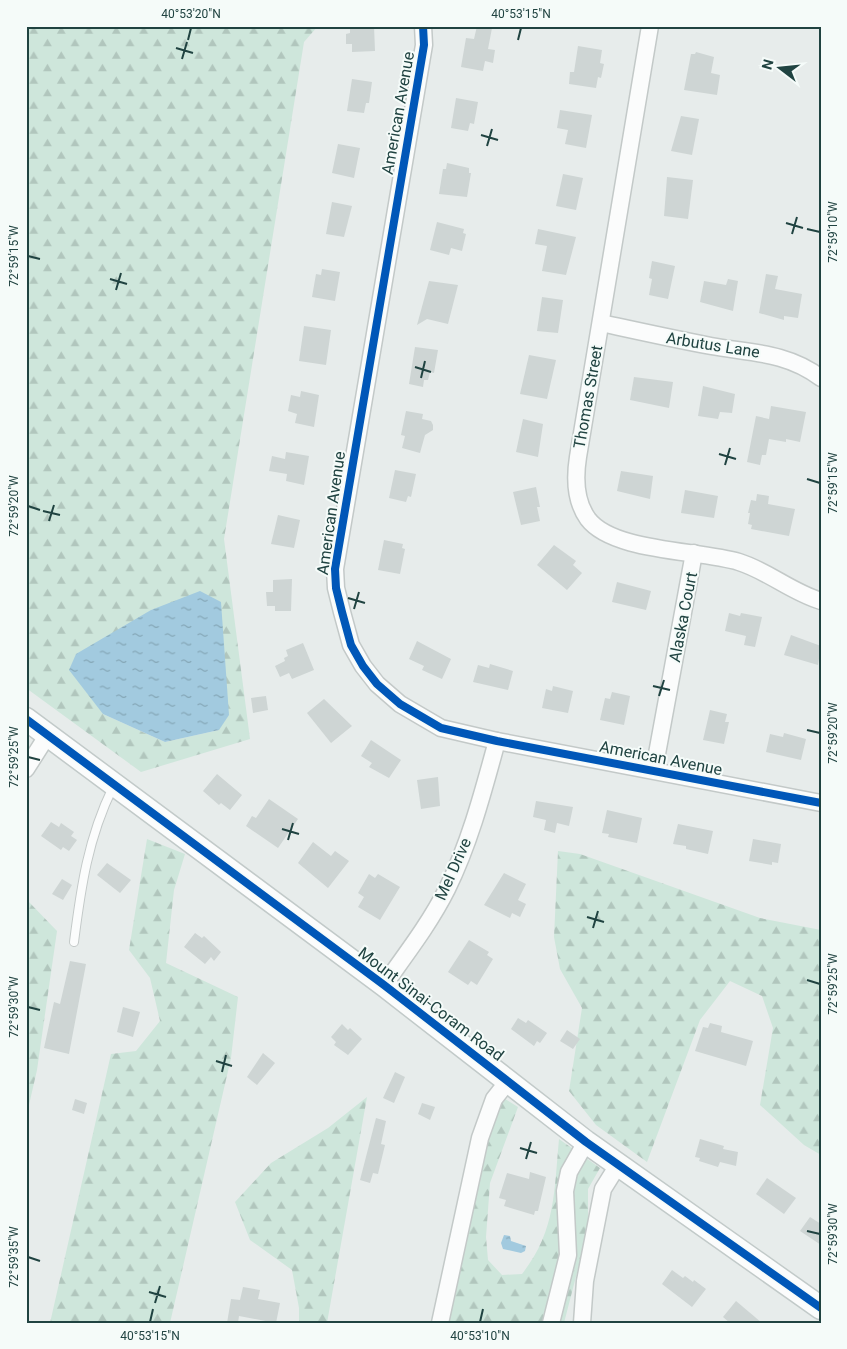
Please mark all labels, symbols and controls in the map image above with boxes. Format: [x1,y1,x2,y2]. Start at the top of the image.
text: 40°53'20"N [161,7,221,21]
text: 40°53'15"N [491,7,551,21]
north arrow [754,42,804,92]
street label: American Avenue [378,50,418,176]
text: N [758,57,777,71]
text: 72°59'10"W [826,201,840,263]
text: 72°59'15"W [7,225,21,287]
street label: Arbutus Lane [665,328,761,362]
street label: Thomas Street [570,344,606,450]
street label: American Avenue [313,450,349,576]
text: 72°59'15"W [826,452,840,514]
text: 72°59'20"W [7,475,21,537]
street label: Alaska Court [665,570,701,664]
text: 72°59'20"W [826,702,840,764]
text: 72°59'25"W [7,726,21,788]
street label: American Avenue [598,737,724,779]
street label: Mel Drive [431,835,475,903]
street label: Mount Sinai-Coram Road [354,943,508,1065]
text: 72°59'25"W [826,953,840,1015]
text: 72°59'30"W [7,976,21,1038]
text: 72°59'30"W [826,1203,840,1265]
text: 72°59'35"W [7,1226,21,1288]
text: 40°53'15"N [120,1329,180,1343]
text: 40°53'10"N [450,1329,510,1343]

